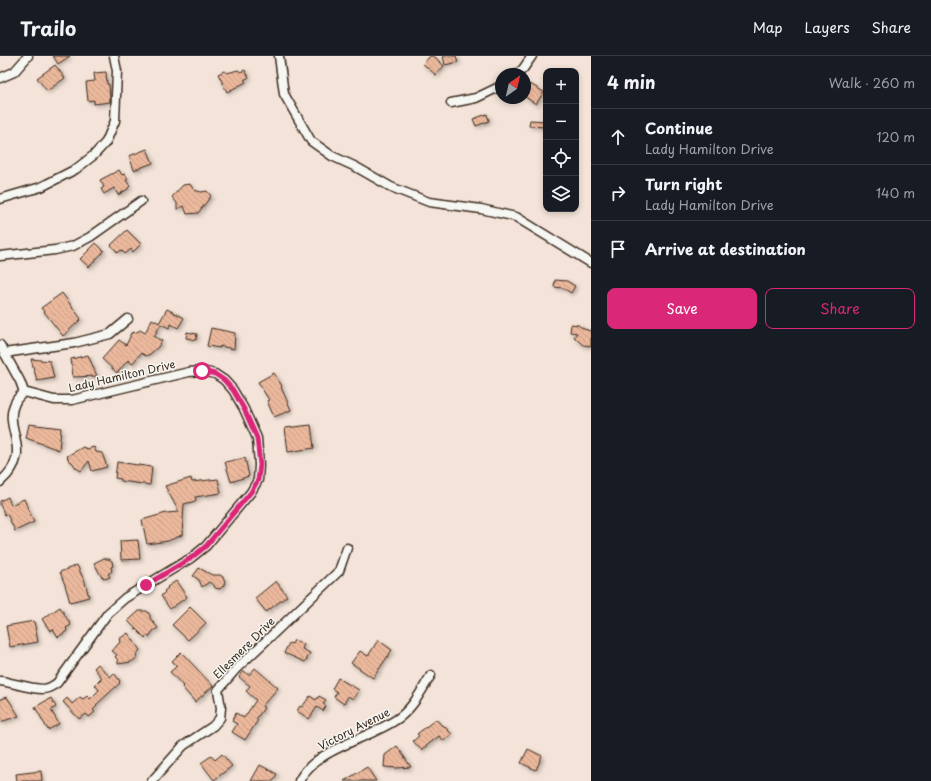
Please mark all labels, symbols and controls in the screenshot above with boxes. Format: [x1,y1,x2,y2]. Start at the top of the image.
text: Trailo [20,14,76,42]
text: Map [753,17,783,38]
text: Layers [805,17,850,38]
text: Share [872,17,911,38]
north arrow [495,68,531,104]
map controls [543,68,579,212]
button: + [543,68,579,104]
text: 4 min [607,69,655,95]
text: Walk · 260 m [829,73,915,92]
button: − [543,104,579,140]
text: Continue [645,116,713,139]
icon: ahead [607,126,629,148]
text: 120 m [876,127,915,146]
text: Lady Hamilton Drive [645,139,774,158]
button: locate [543,140,579,176]
text: Turn right [645,172,722,195]
button: layers [543,176,579,212]
icon: right [607,182,629,204]
text: 140 m [876,183,915,202]
text: Lady Hamilton Drive [645,195,774,214]
text: Arrive at destination [645,237,806,260]
icon: arrive [607,238,629,260]
button: Save [607,288,757,329]
button: Share [765,288,915,329]
street label: Lady Hamilton Drive [67,355,177,396]
route start [193,362,211,380]
route end [137,576,155,594]
street label: Ellesmere Drive [209,613,279,682]
street label: Victory Avenue [315,703,393,754]

